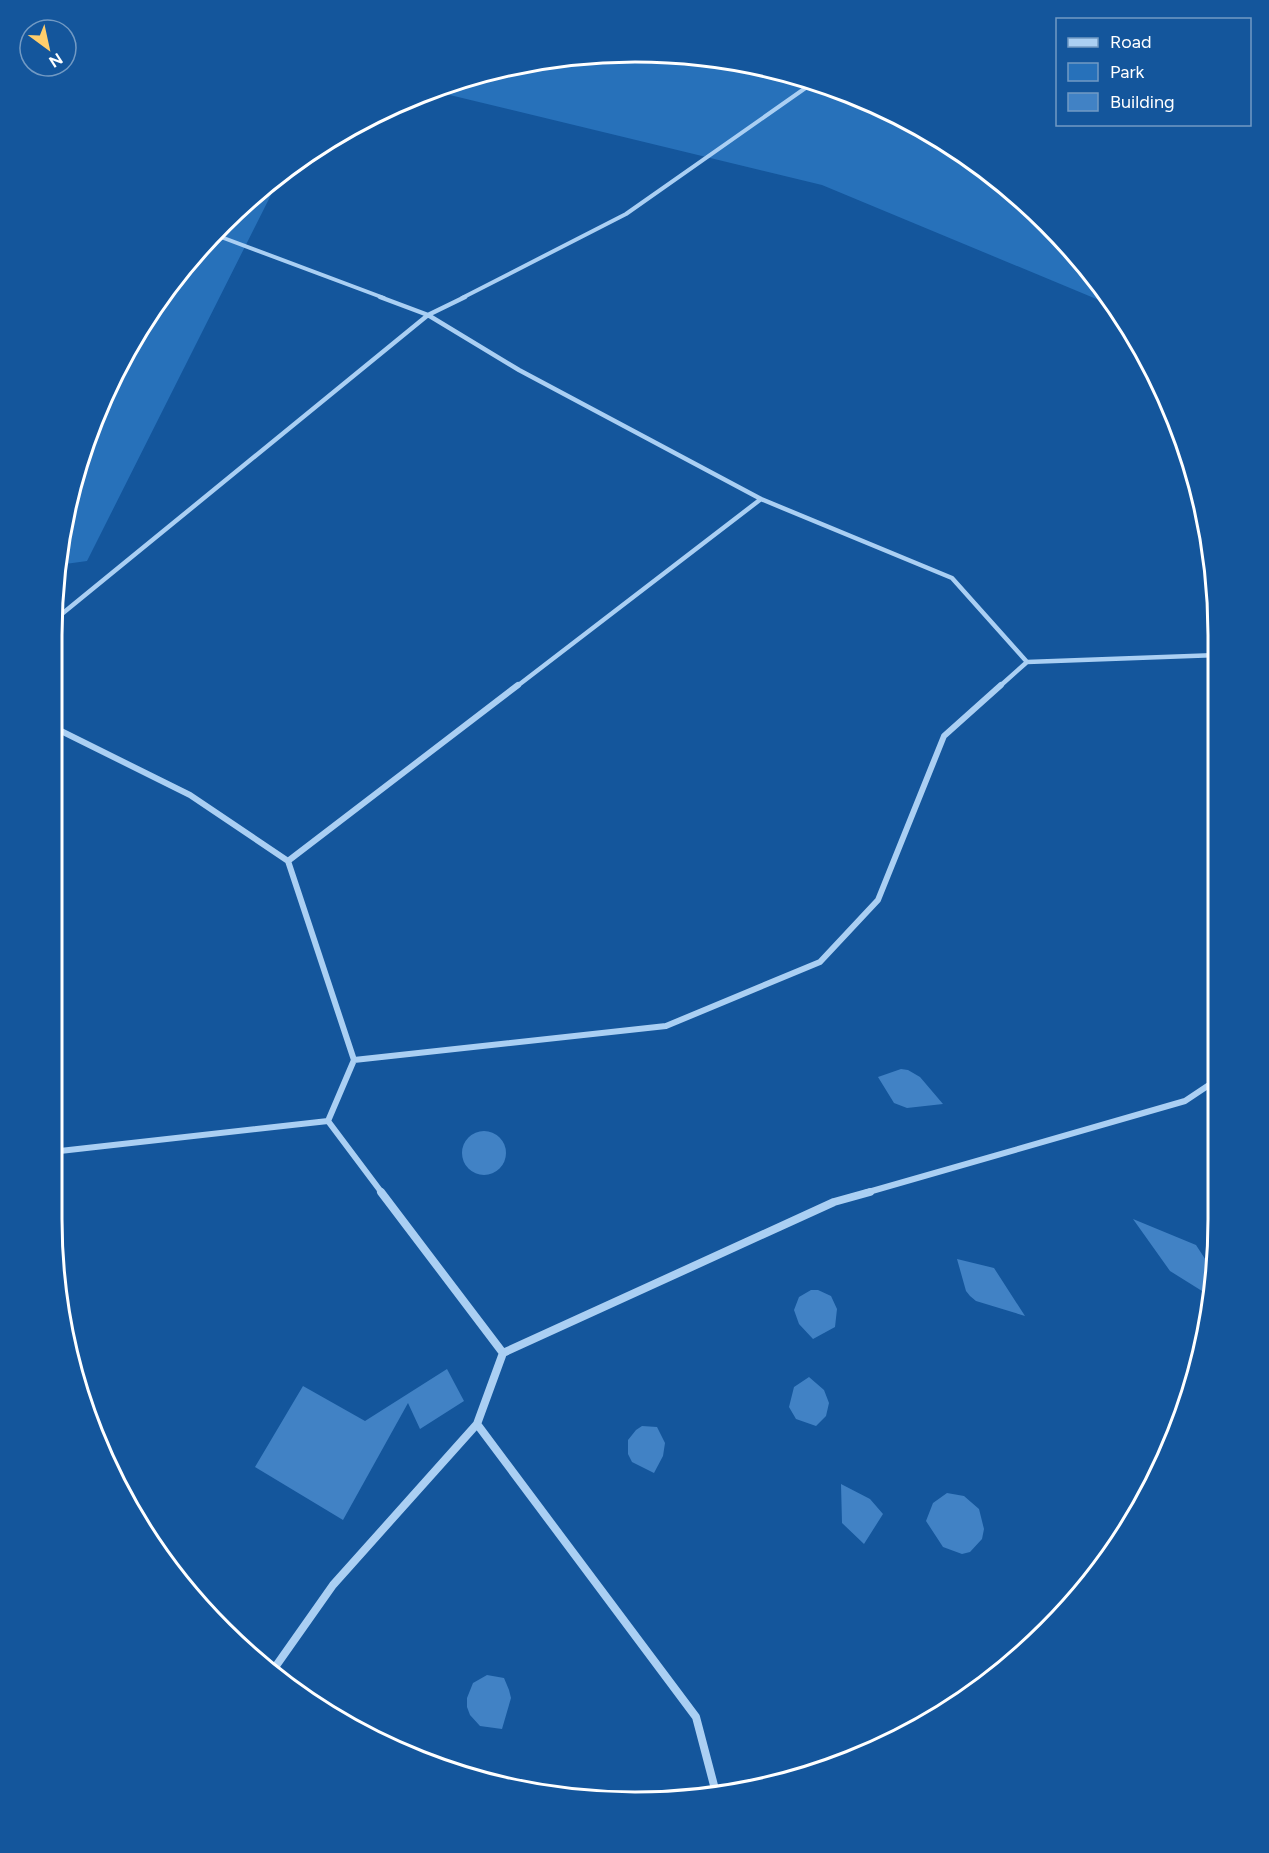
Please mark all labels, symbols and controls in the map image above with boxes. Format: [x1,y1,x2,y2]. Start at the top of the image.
north arrow [18,18,78,78]
legend [1056,18,1251,126]
text: Road [1110,31,1151,53]
text: N [46,49,66,71]
text: Park [1110,61,1145,83]
text: Building [1110,91,1175,113]

